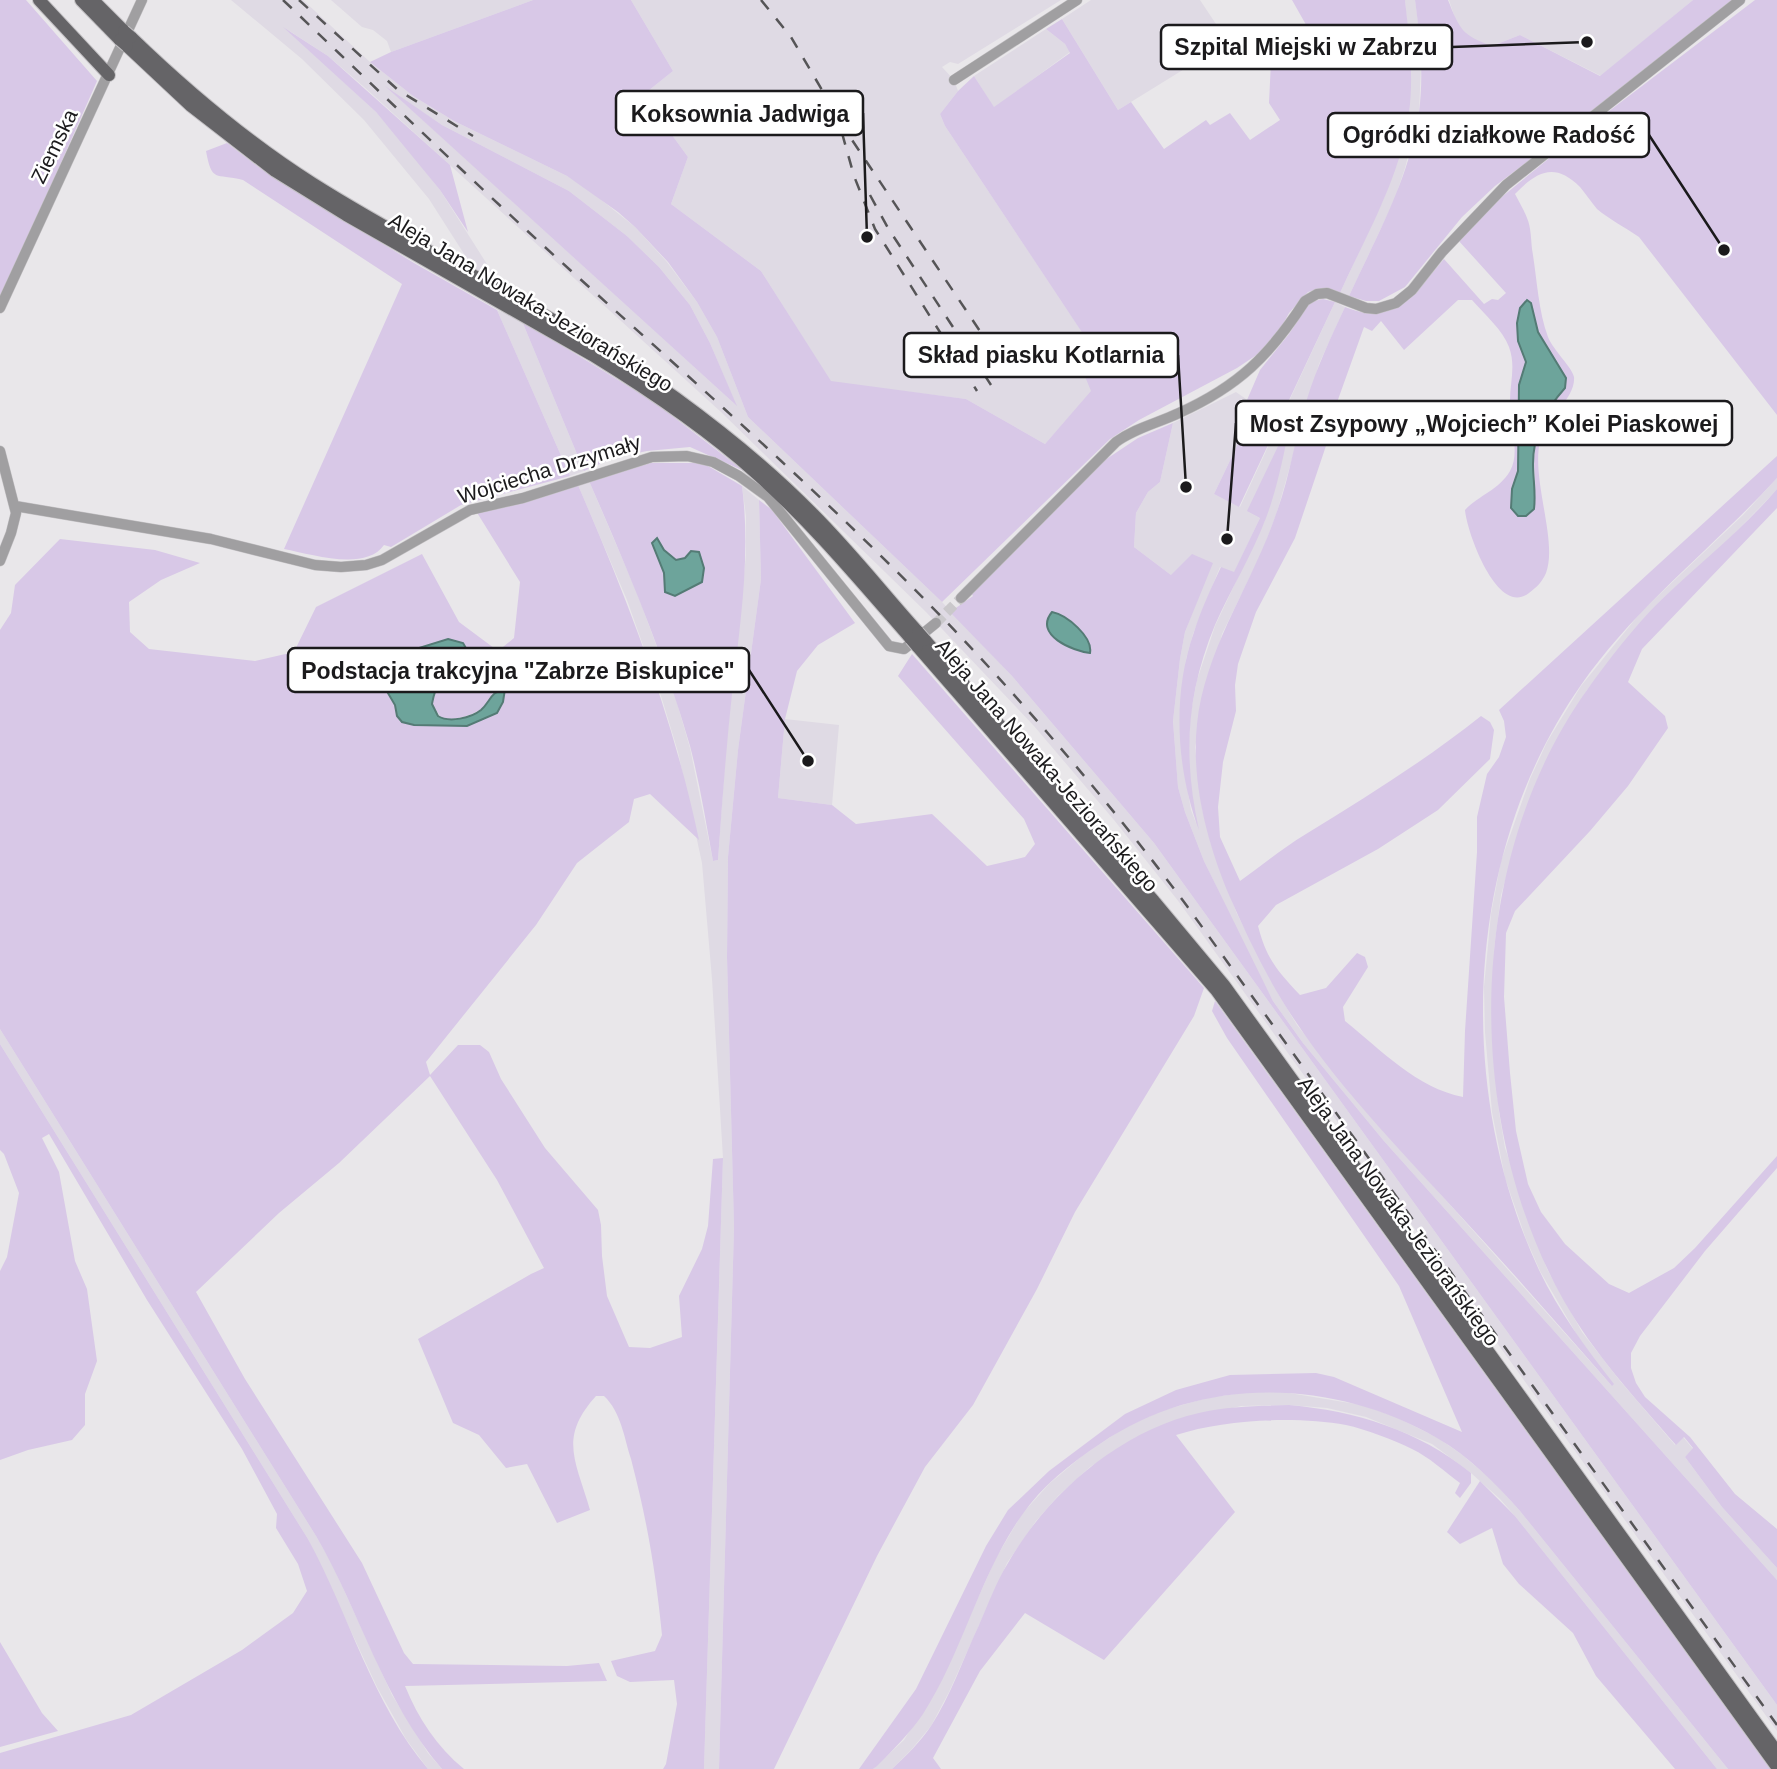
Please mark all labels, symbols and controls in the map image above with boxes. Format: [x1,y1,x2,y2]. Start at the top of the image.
callout: Szpital Miejski w Zabrzu [1161,25,1452,69]
text: Szpital Miejski w Zabrzu [1174,34,1438,60]
callout: Koksownia Jadwiga [616,91,863,135]
text: Koksownia Jadwiga [631,101,849,127]
street label: Ziemska [26,105,82,187]
callout: Ogródki działkowe Radość [1328,113,1649,157]
text: Ogródki działkowe Radość [1343,122,1636,148]
street label: Aleja Jana Nowaka-Jeziorańskiego [385,208,677,396]
callout: Skład piasku Kotlarnia [904,333,1178,377]
text: Skład piasku Kotlarnia [918,342,1165,368]
callout: Most Zsypowy „Wojciech” Kolei Piaskowej [1236,401,1732,445]
text: Most Zsypowy „Wojciech” Kolei Piaskowej [1250,411,1718,437]
street label: Wojciecha Drzymały [455,430,644,508]
street label: Aleja Jana Nowaka-Jeziorańskiego [931,634,1163,896]
callout: Podstacja trakcyjna "Zabrze Biskupice" [288,648,749,692]
text: Podstacja trakcyjna "Zabrze Biskupice" [301,658,735,684]
street label: Aleja Jana Nowaka-Jeziorańskiego [1294,1072,1504,1350]

